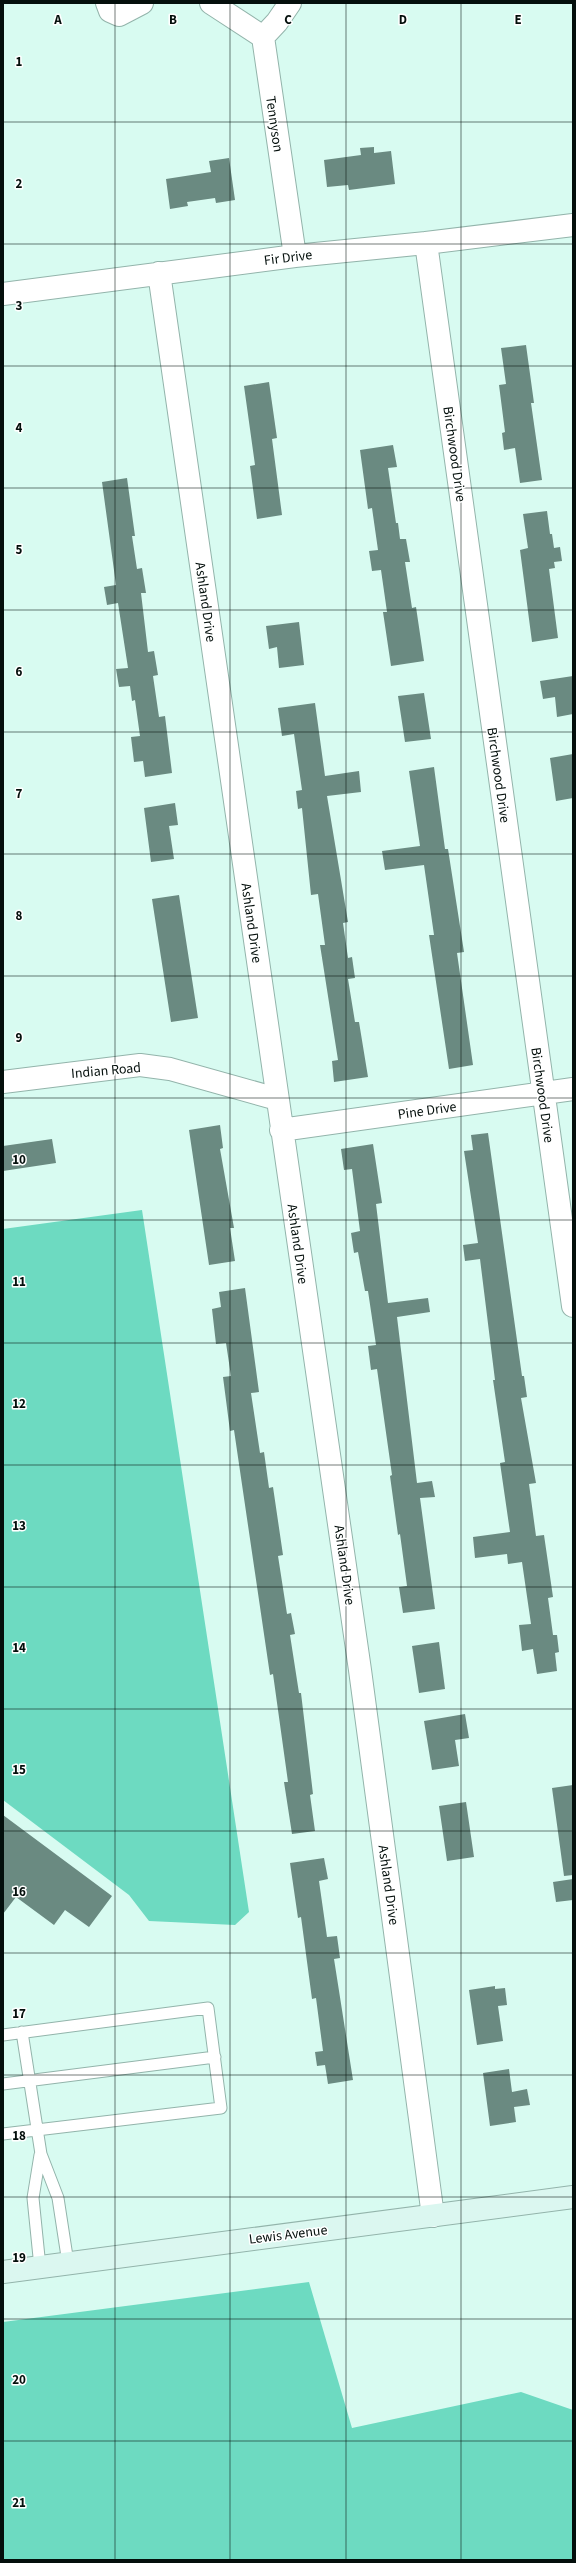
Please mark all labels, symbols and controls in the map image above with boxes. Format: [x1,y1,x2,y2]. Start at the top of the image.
text: A [53,11,62,29]
text: B [169,11,177,29]
text: C [284,11,292,29]
text: D [399,11,407,29]
text: E [514,11,522,29]
text: 1 [16,53,23,71]
street label: Tennyson [260,95,288,154]
text: 2 [16,175,23,193]
street label: Fir Drive [263,245,313,271]
text: 3 [16,297,23,315]
street label: Birchwood Drive [437,405,471,503]
text: 4 [16,419,23,437]
text: 5 [16,541,23,559]
street label: Ashland Drive [189,561,221,643]
text: 6 [16,663,23,681]
street label: Birchwood Drive [481,726,515,824]
text: 7 [16,785,23,803]
street label: Ashland Drive [235,882,267,964]
text: 8 [16,907,23,925]
text: 9 [16,1029,23,1047]
street label: Birchwood Drive [525,1046,559,1144]
street label: Indian Road [70,1058,142,1084]
street label: Pine Drive [396,1097,458,1125]
text: 10 [12,1151,26,1169]
street label: Ashland Drive [281,1203,313,1285]
text: 11 [12,1273,26,1291]
text: 12 [12,1395,26,1413]
text: 13 [12,1517,26,1535]
street label: Ashland Drive [328,1524,360,1606]
text: 14 [12,1639,26,1657]
text: 15 [12,1761,26,1779]
street label: Ashland Drive [372,1844,404,1926]
text: 16 [12,1883,26,1901]
text: 17 [12,2005,26,2023]
text: 18 [12,2127,26,2145]
street label: Lewis Avenue [248,2220,329,2250]
text: 19 [12,2249,26,2267]
text: 20 [12,2371,26,2389]
text: 21 [12,2494,26,2512]

